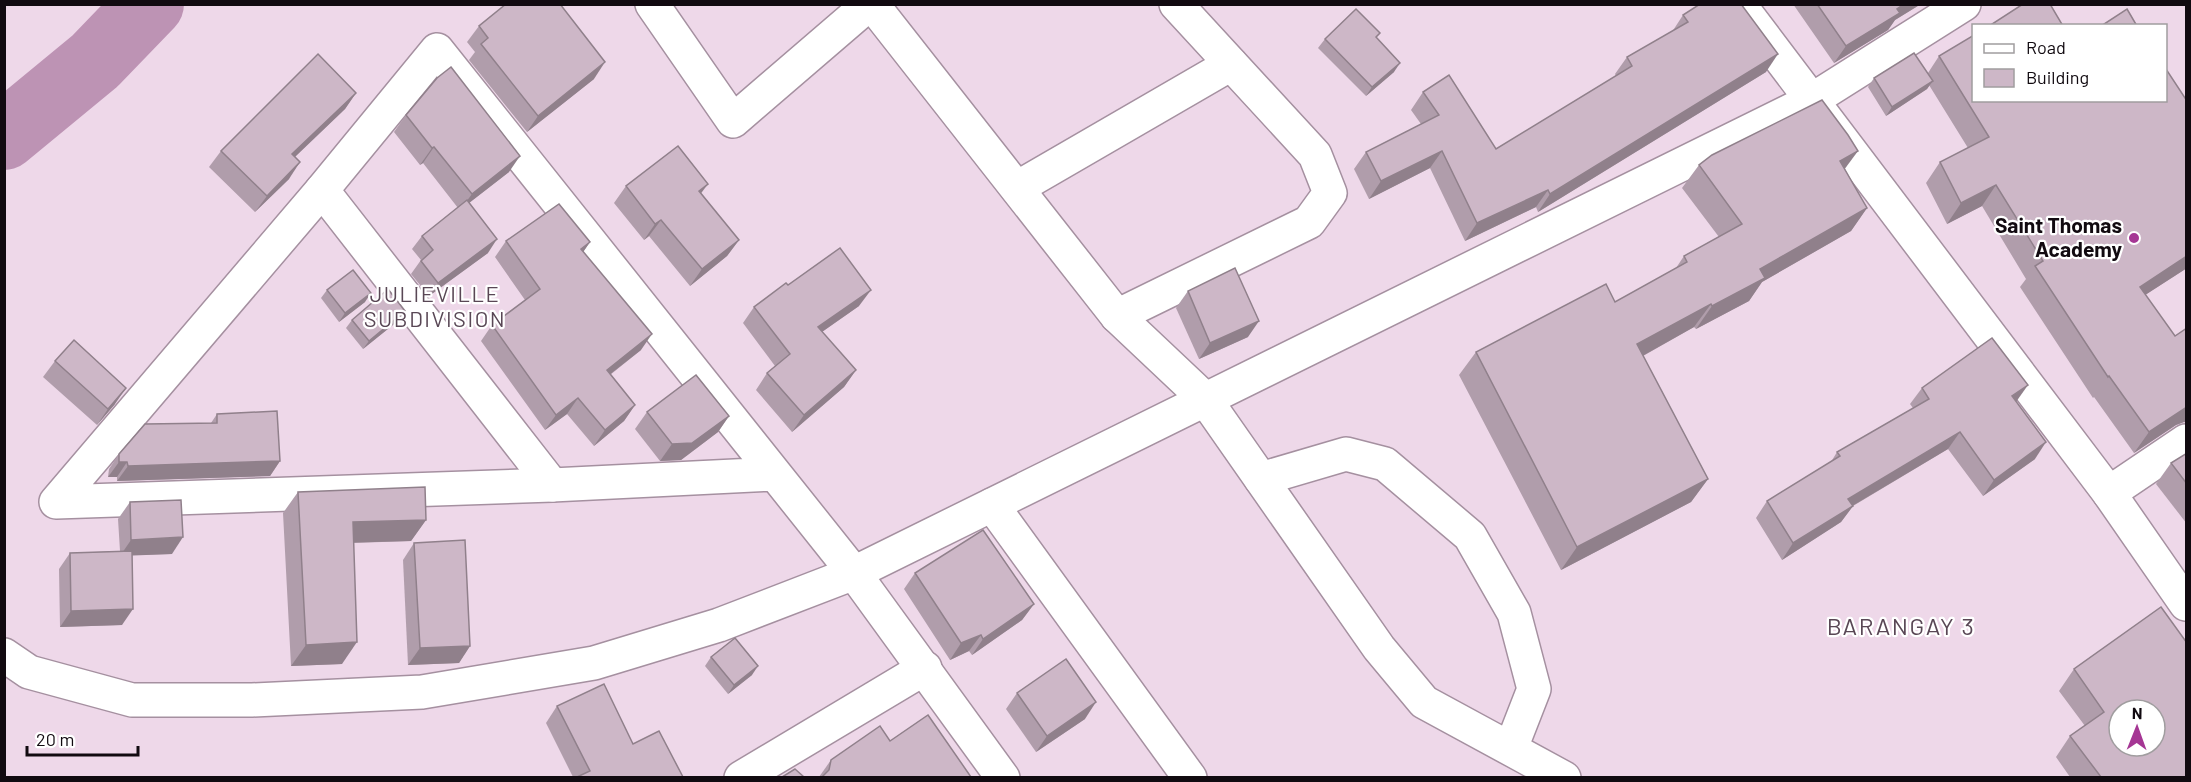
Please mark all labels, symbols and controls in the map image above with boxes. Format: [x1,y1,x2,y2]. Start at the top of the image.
legend [1972,24,2167,102]
text: Road [2026,36,2066,58]
text: Building [2026,66,2089,88]
place label: Saint Thomas Academy [1995,212,2122,261]
marker: Saint Thomas Academy [2127,231,2141,245]
district label: JULIEVILLE SUBDIVISION [364,280,506,331]
district label: BARANGAY 3 [1827,611,1975,640]
north arrow [2107,698,2167,758]
text: N [2132,703,2143,722]
scale bar [27,719,138,757]
text: 20 m [36,728,74,750]

